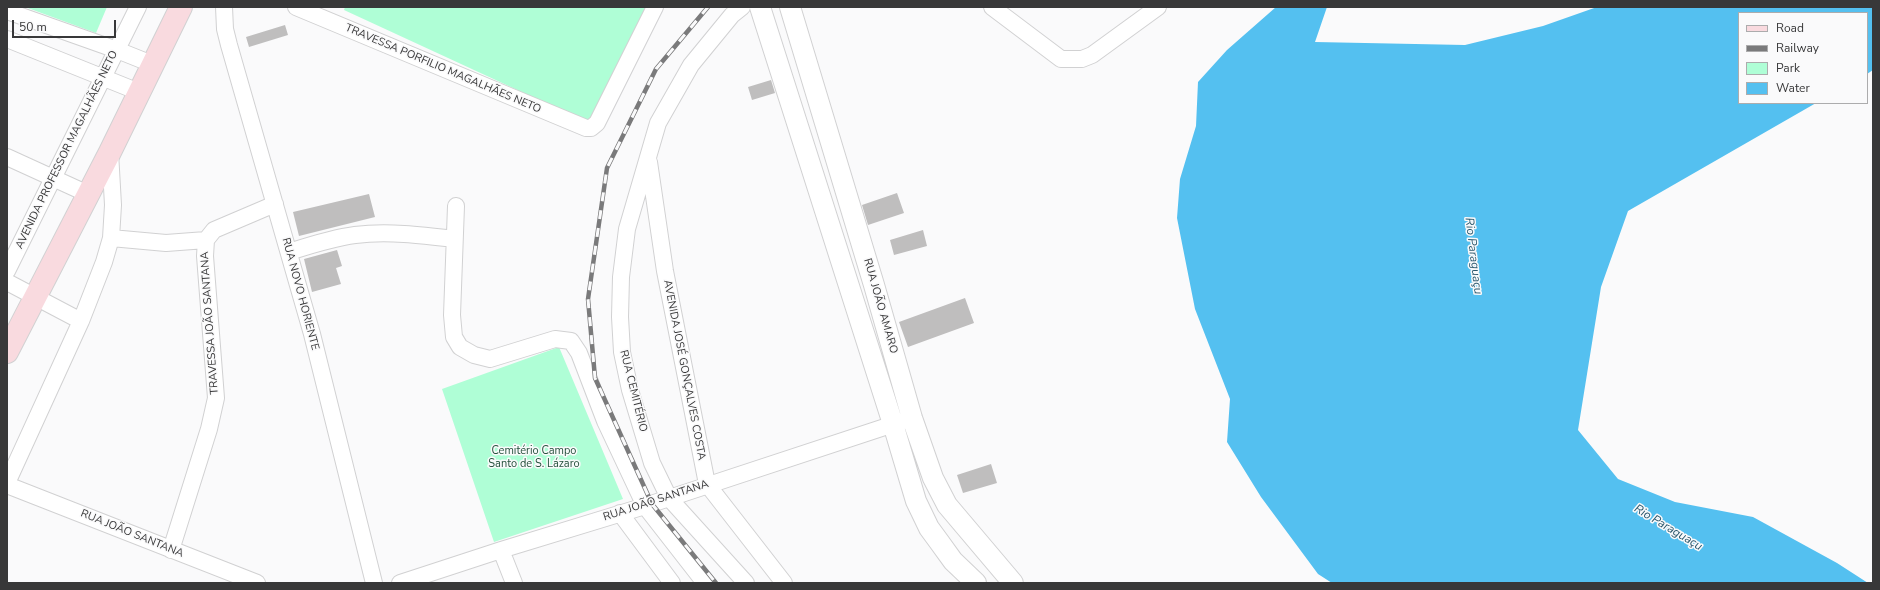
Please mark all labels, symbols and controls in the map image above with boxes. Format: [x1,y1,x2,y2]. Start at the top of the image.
scale bar [14,12,118,38]
legend [1738,12,1868,104]
text: 50 m [19,19,47,35]
text: Road [1776,20,1804,36]
street label: TRAVESSA PORFILIO MAGALHÃES NETO [343,22,543,116]
text: Railway [1776,40,1819,56]
street label: AVENIDA PROFESSOR MAGALHÃES NETO [13,49,121,251]
text: Park [1776,60,1800,76]
text: Water [1776,80,1810,96]
water label: Rio Paraguaçu [1461,217,1485,295]
street label: RUA NOVO HORIENTE [279,236,321,352]
street label: TRAVESSA JOÃO SANTANA [198,251,222,395]
street label: RUA JOÃO AMARO [860,257,900,355]
street label: AVENIDA JOSÉ GONÇALVES COSTA [660,279,708,461]
street label: RUA CEMITÉRIO [616,349,650,433]
park label: Cemitério Campo Santo de S. Lázaro [488,444,580,470]
street label: RUA JOÃO SANTANA [602,478,710,524]
water label: Rio Paraguaçu [1631,502,1705,554]
street label: RUA JOÃO SANTANA [79,507,185,561]

